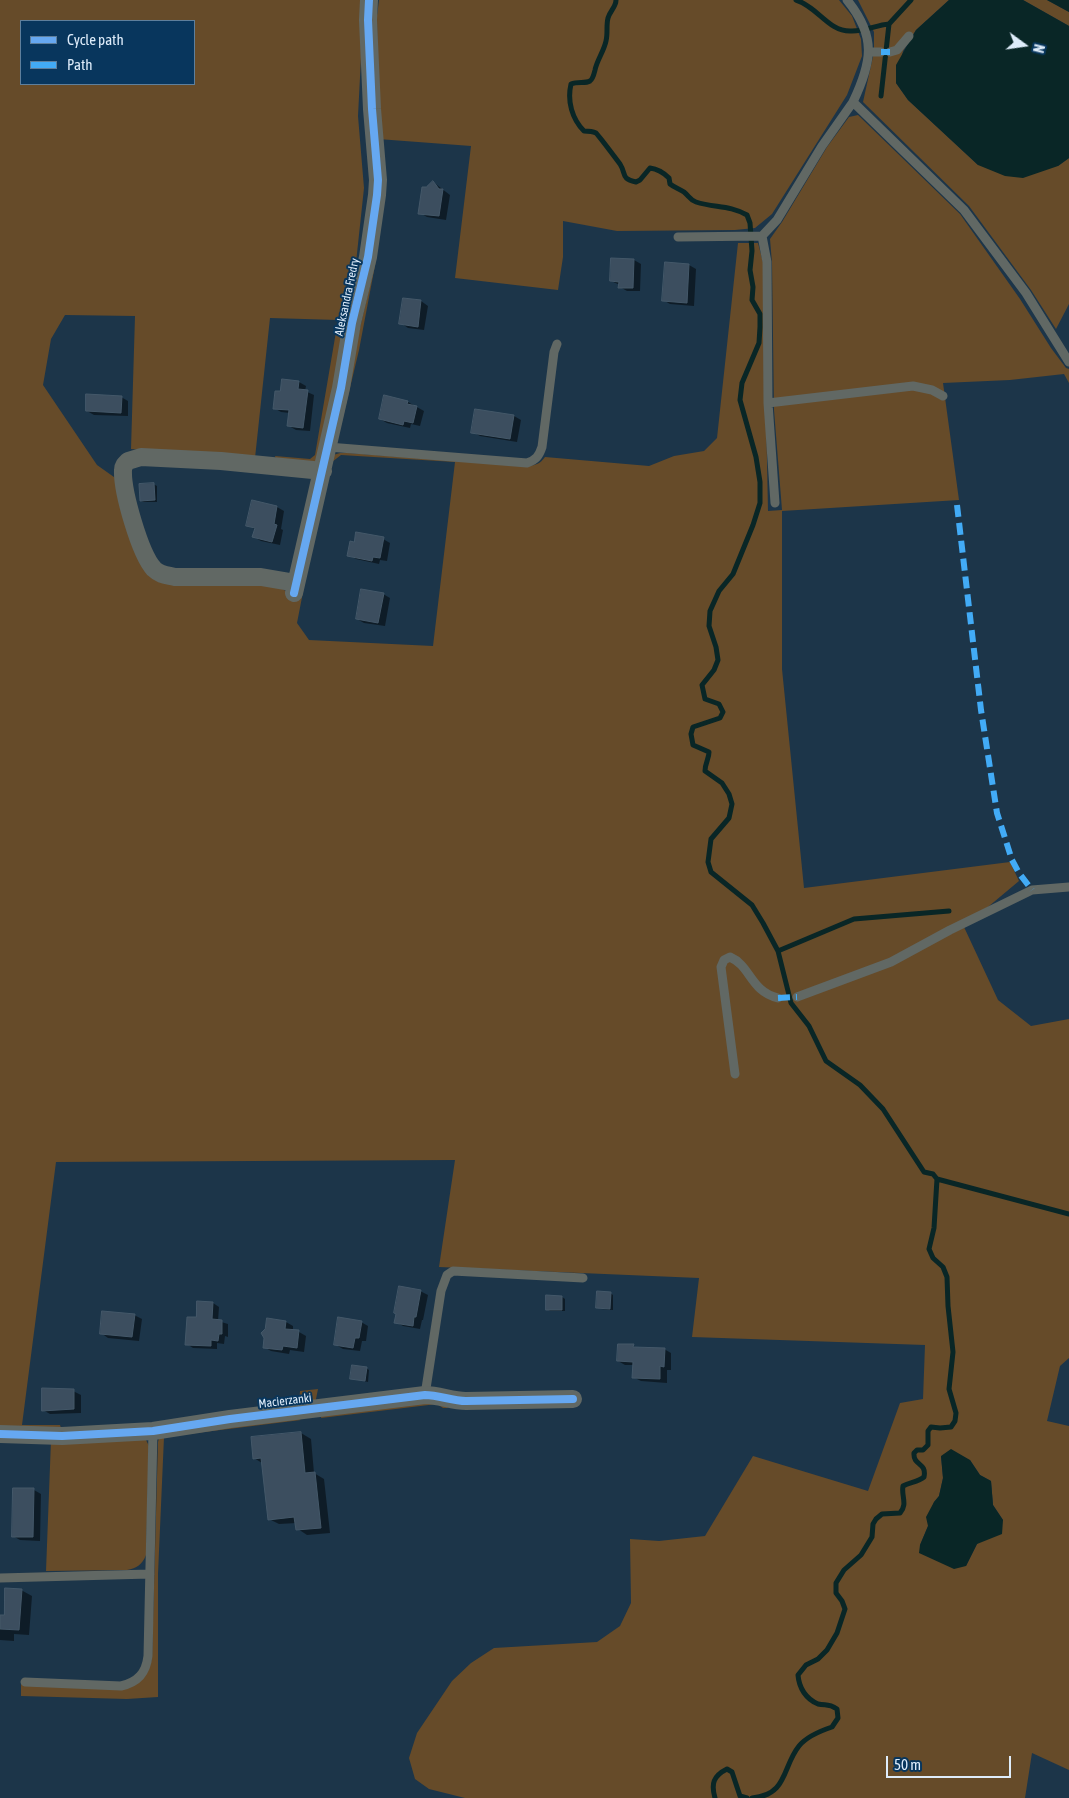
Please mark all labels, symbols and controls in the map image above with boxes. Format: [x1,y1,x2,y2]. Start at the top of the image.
legend [20,20,195,85]
north arrow [999,20,1049,70]
text: Cycle path [67,31,124,48]
text: N [1030,43,1047,55]
text: Path [67,56,93,73]
street label: Aleksandra Fredry [332,257,362,337]
street label: Macierzanki [258,1391,312,1411]
scale bar [889,1746,1014,1778]
text: 50 m [894,1756,921,1773]

